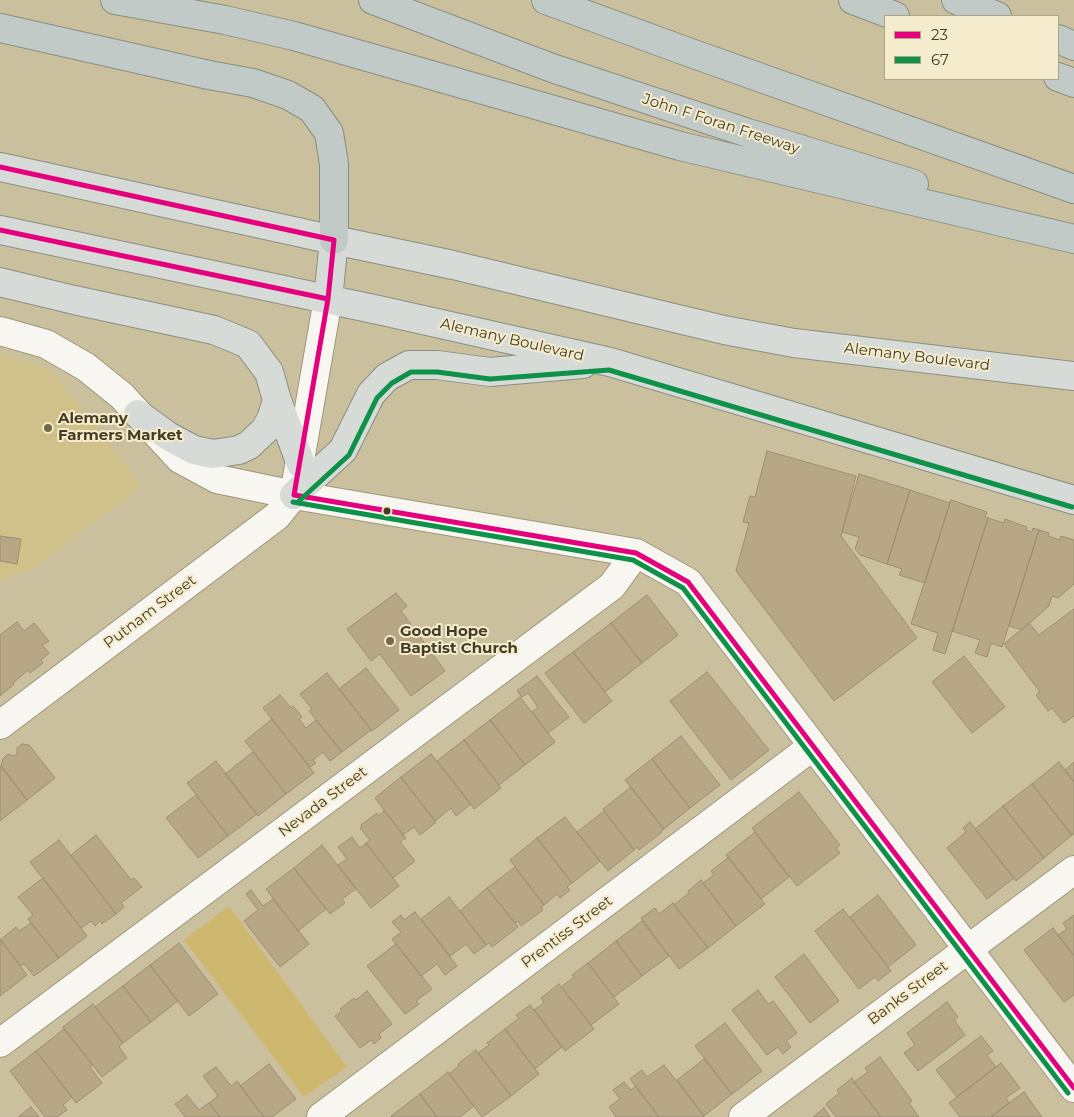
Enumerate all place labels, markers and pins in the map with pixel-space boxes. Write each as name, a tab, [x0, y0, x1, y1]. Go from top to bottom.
place label: Alemany Farmers Market	[58, 410, 182, 445]
marker: Alemany Farmers Market	[42, 422, 54, 434]
unlabelled marker	[382, 506, 392, 516]
place label: Good Hope Baptist Church	[400, 623, 518, 658]
marker: Good Hope Baptist Church	[384, 635, 396, 647]

